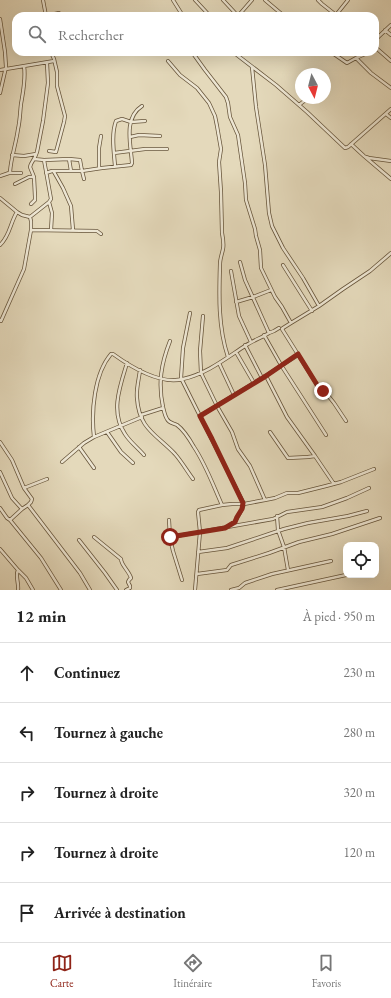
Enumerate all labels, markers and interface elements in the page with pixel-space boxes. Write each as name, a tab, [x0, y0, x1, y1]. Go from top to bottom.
search box	[12, 12, 379, 56]
icon: search	[26, 23, 48, 45]
text: Rechercher	[58, 25, 124, 44]
north arrow	[295, 68, 331, 104]
route end	[314, 382, 332, 400]
route start	[161, 528, 179, 546]
map controls	[343, 542, 379, 578]
button: locate	[343, 542, 379, 578]
text: 12 min	[16, 605, 66, 627]
text: À pied · 950 m	[303, 608, 375, 625]
icon: ahead	[16, 662, 38, 684]
text: Continuez	[54, 663, 120, 682]
text: 230 m	[344, 664, 375, 681]
icon: left	[16, 722, 38, 744]
text: Tournez à gauche	[54, 723, 163, 742]
text: 280 m	[344, 724, 375, 741]
icon: right	[16, 782, 38, 804]
text: Tournez à droite	[54, 783, 158, 802]
text: 320 m	[344, 784, 375, 801]
icon: right	[16, 842, 38, 864]
text: Tournez à droite	[54, 843, 158, 862]
text: 120 m	[344, 844, 375, 861]
icon: arrive	[16, 902, 38, 924]
text: Arrivée à destination	[54, 903, 186, 922]
tab: Carte	[50, 952, 74, 990]
tab: Itinéraire	[173, 952, 212, 990]
tab: Favoris	[312, 952, 341, 990]

